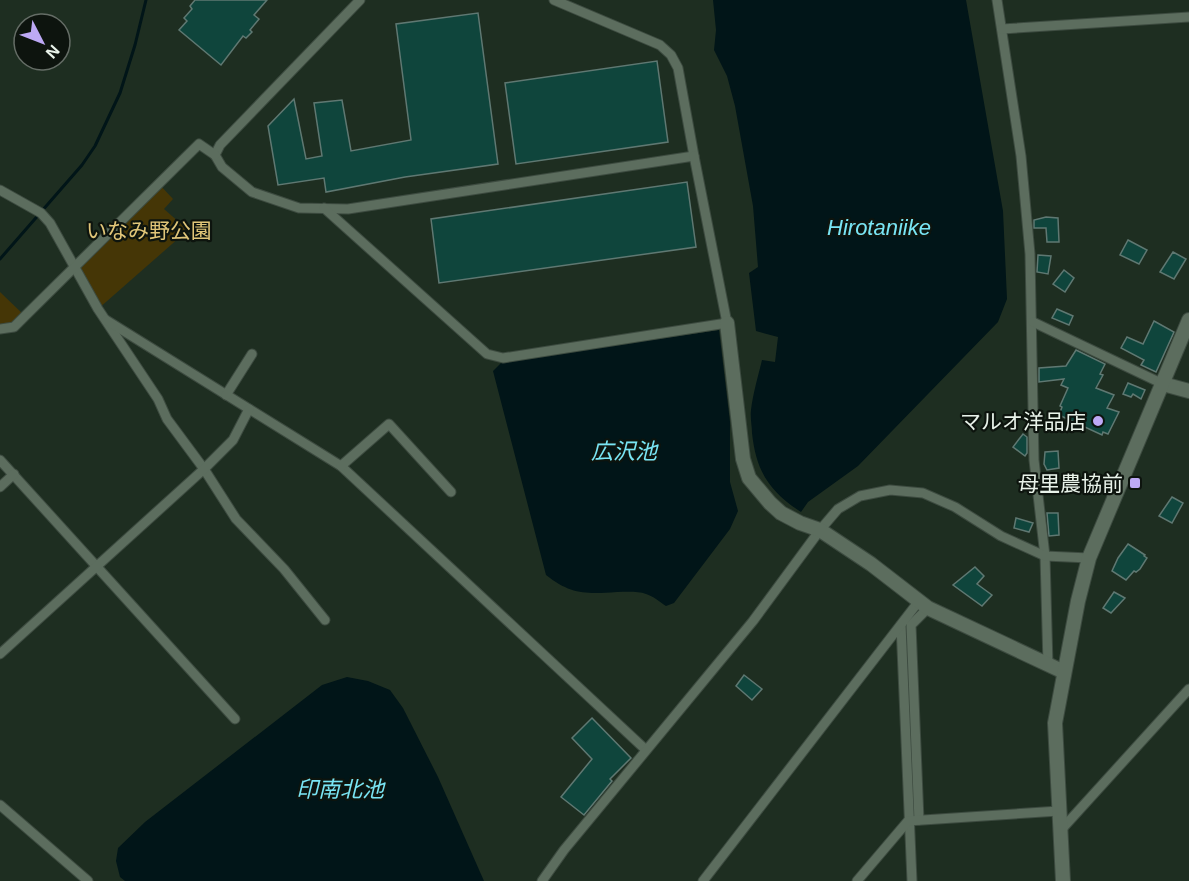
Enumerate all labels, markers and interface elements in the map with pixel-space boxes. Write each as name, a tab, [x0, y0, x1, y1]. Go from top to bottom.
north arrow	[12, 12, 72, 72]
text: N	[43, 42, 63, 62]
water label: Hirotaniike	[827, 215, 931, 240]
park label: いなみ野公園	[86, 219, 212, 242]
place label: マルオ洋品店	[960, 410, 1086, 433]
marker: マルオ洋品店	[1091, 414, 1105, 428]
water label: 広沢池	[591, 439, 659, 464]
place label: 母里農協前	[1018, 472, 1123, 495]
marker: 母里農協前	[1128, 476, 1142, 490]
water label: 印南北池	[296, 777, 386, 802]

